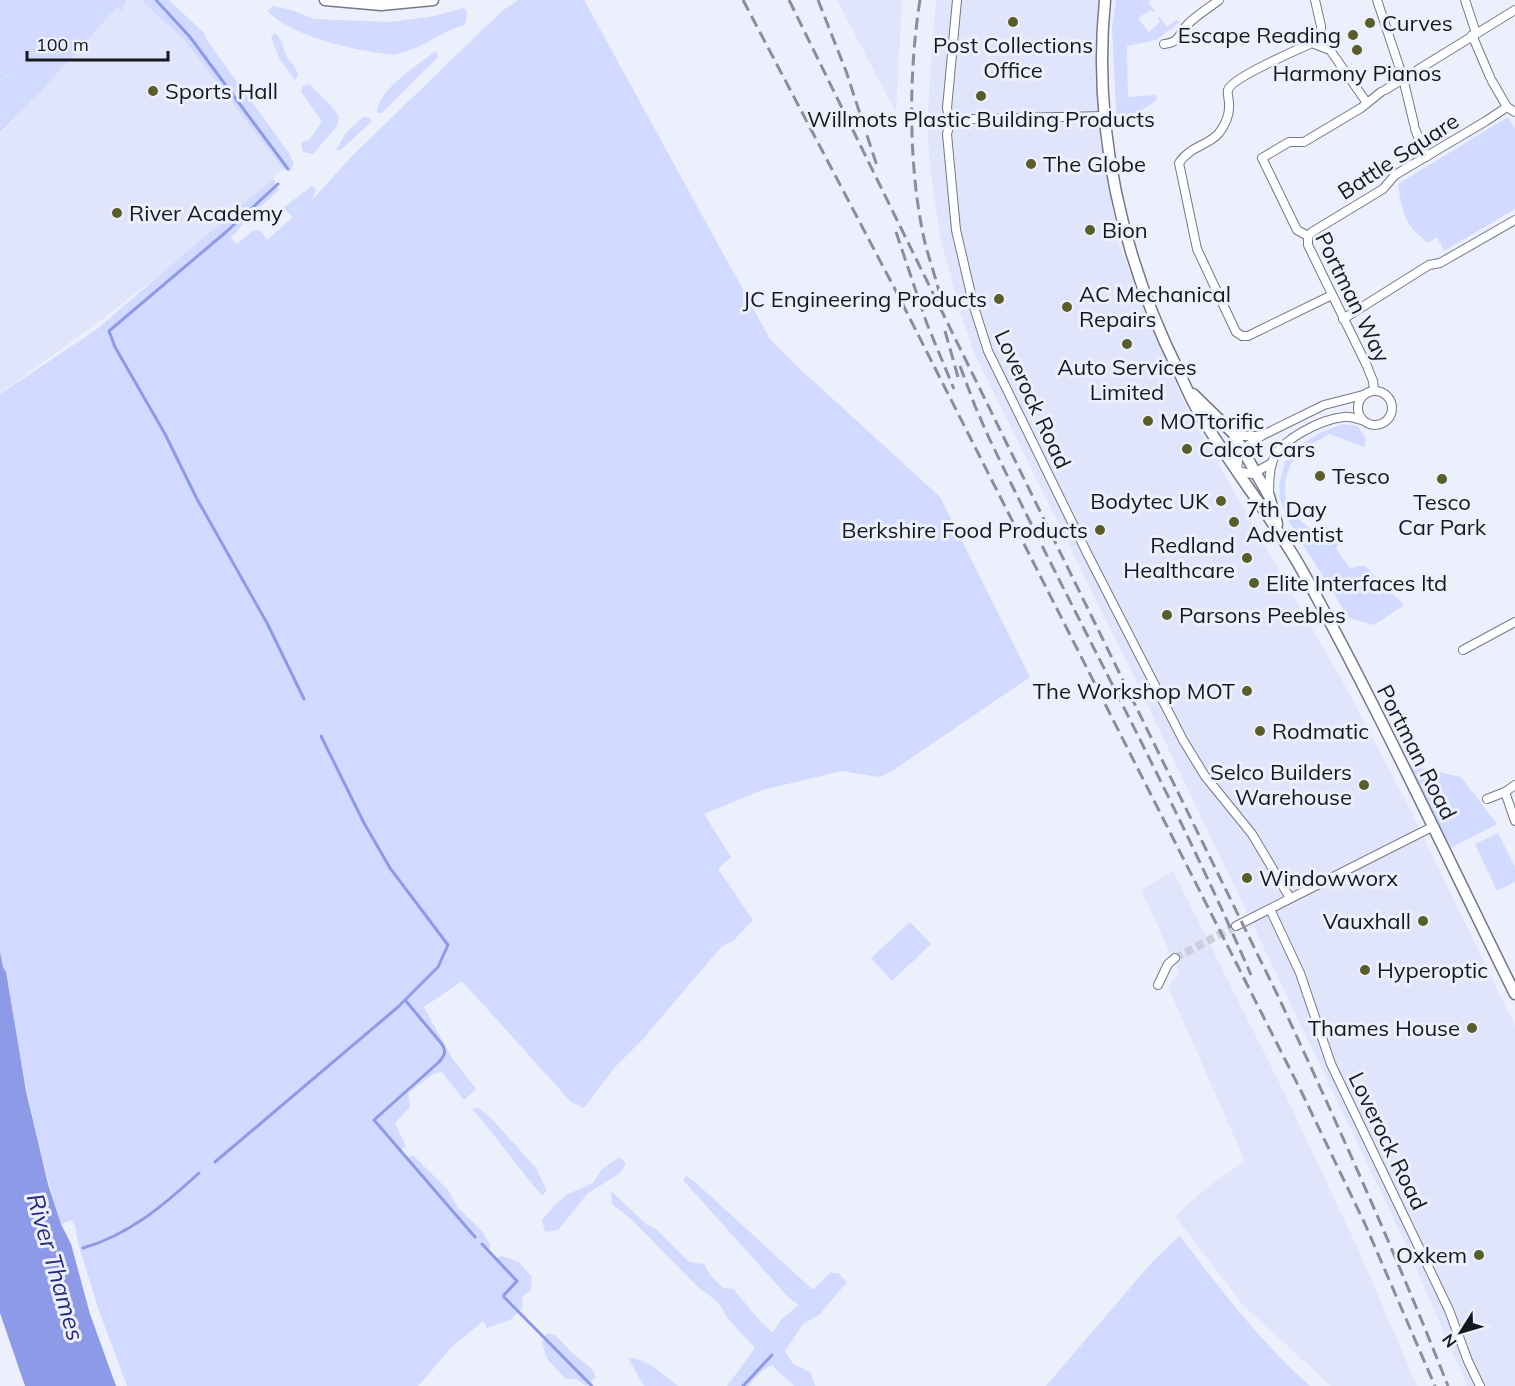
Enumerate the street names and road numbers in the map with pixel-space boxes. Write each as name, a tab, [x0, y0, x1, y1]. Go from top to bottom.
street label: Battle Square	[1332, 106, 1464, 206]
street label: Portman Way	[1309, 227, 1397, 367]
street label: Loverock Road	[989, 325, 1077, 473]
street label: Portman Road	[1371, 680, 1463, 824]
street label: Loverock Road	[1343, 1067, 1433, 1215]

